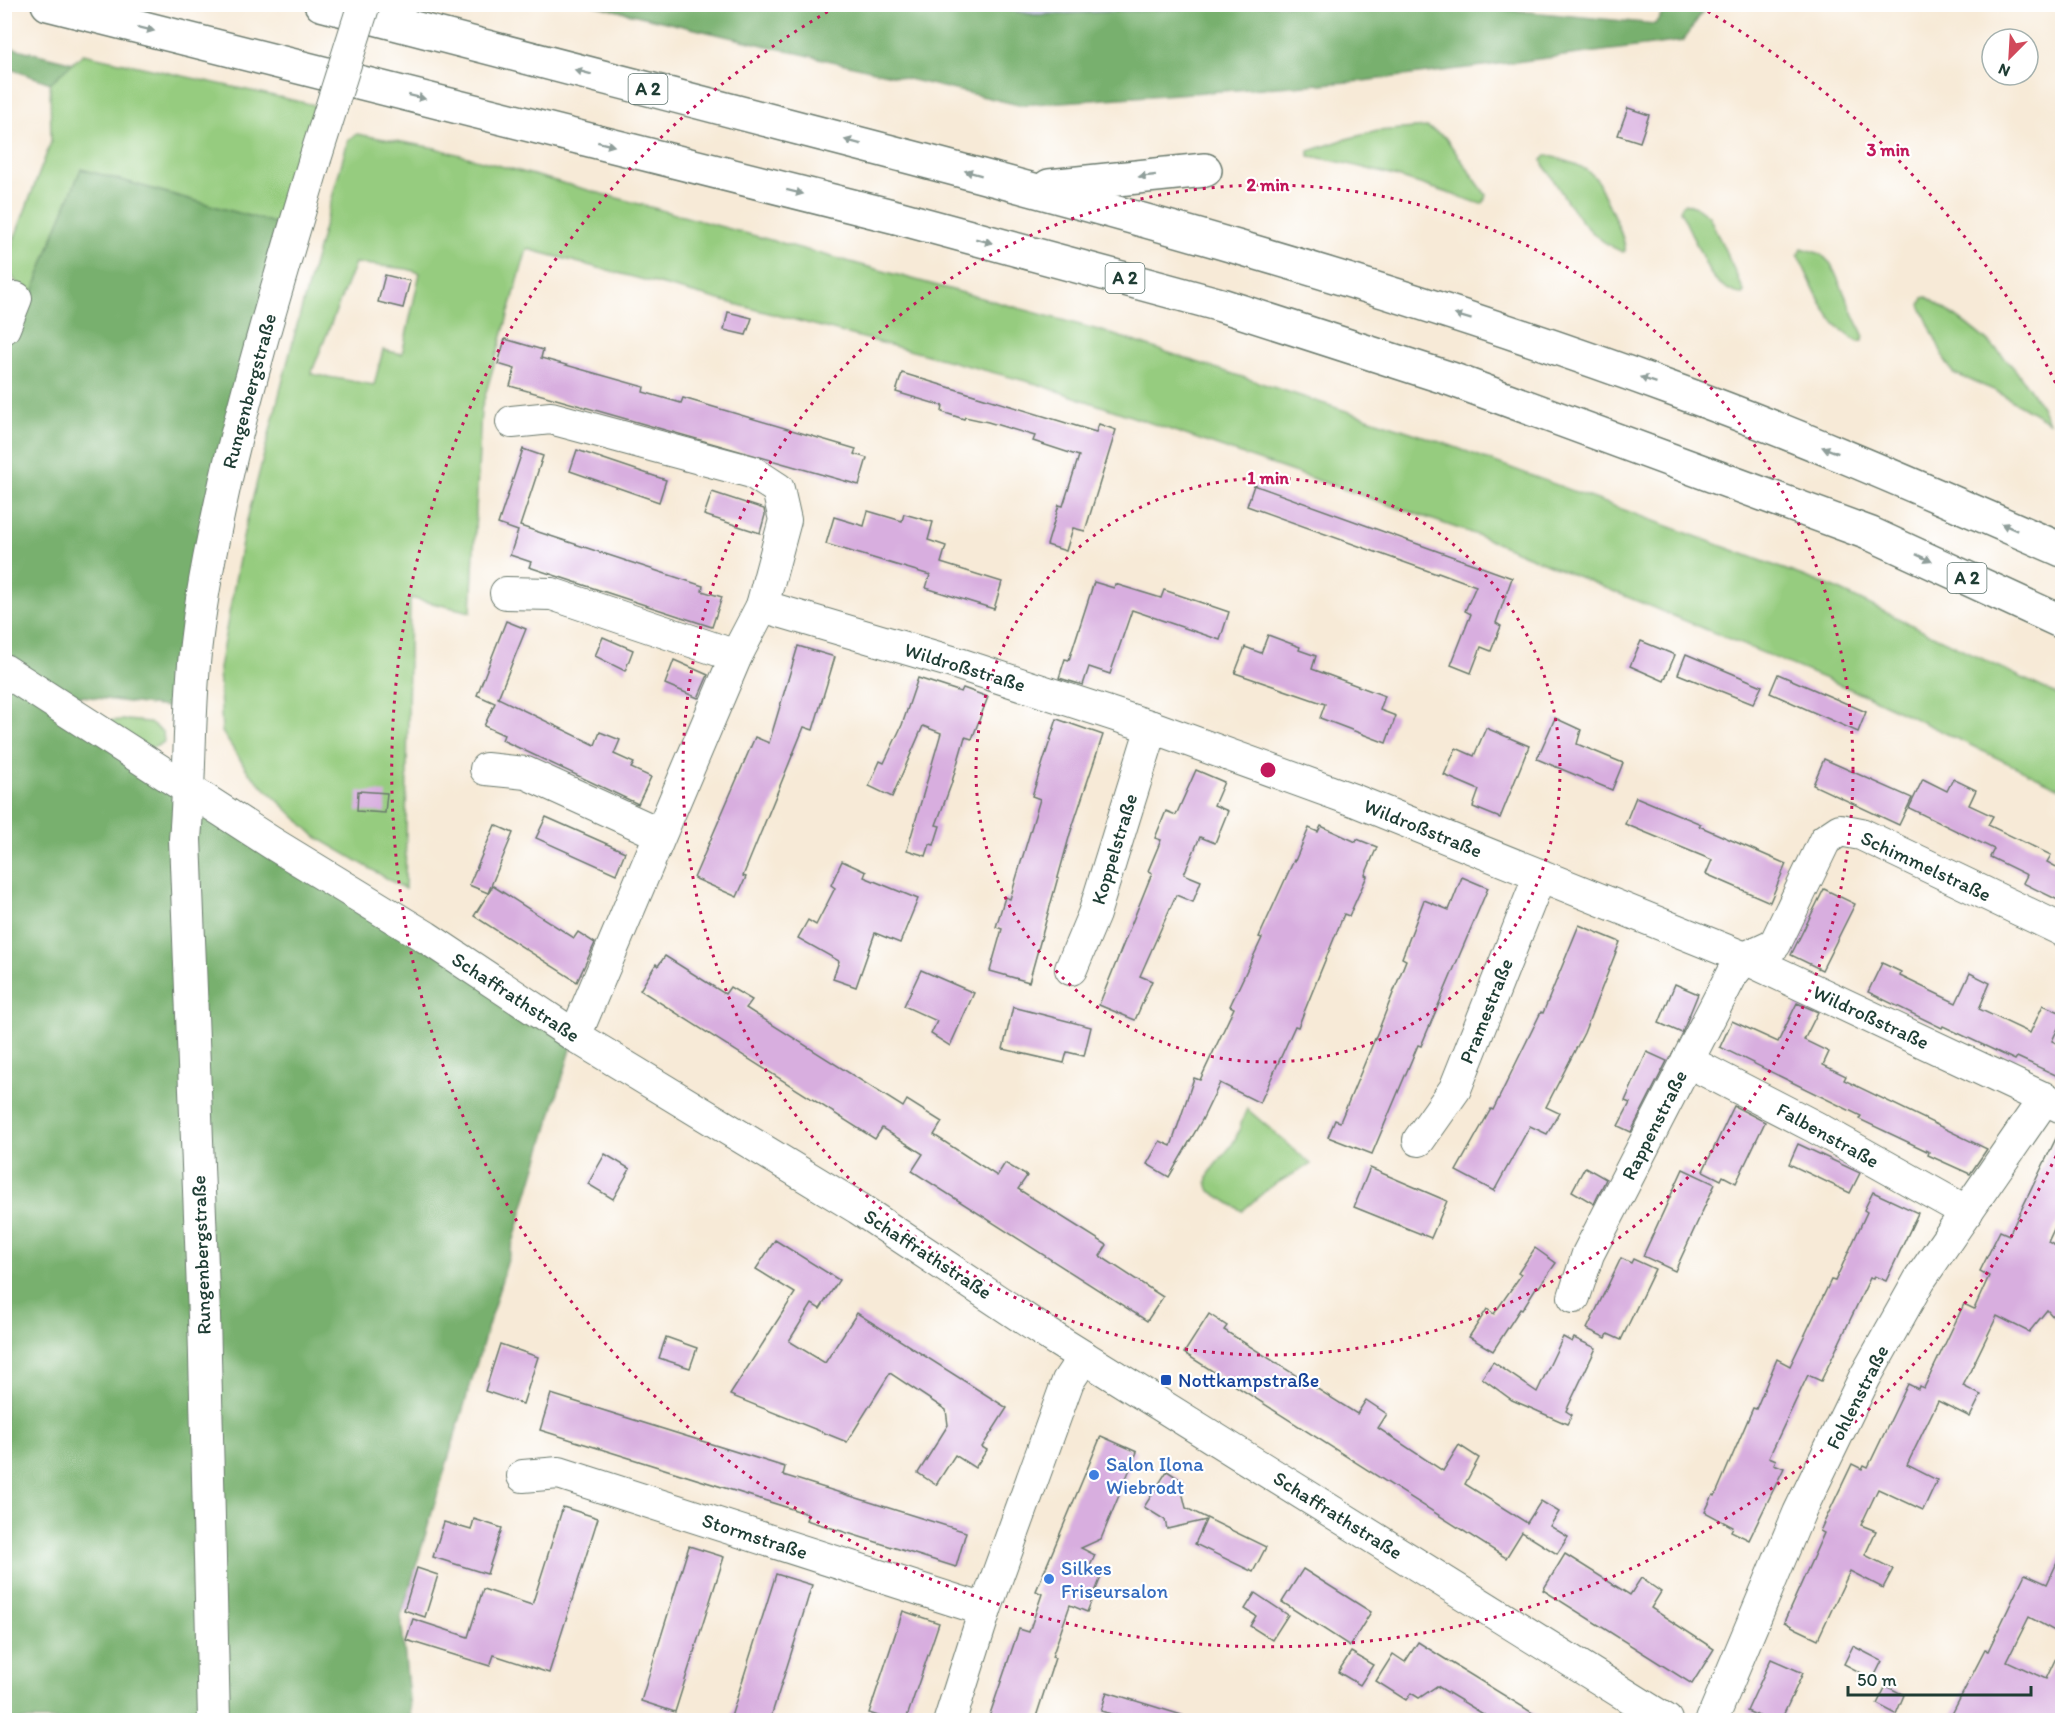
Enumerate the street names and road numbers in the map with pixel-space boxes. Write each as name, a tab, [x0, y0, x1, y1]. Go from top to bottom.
road number: A 2	[628, 74, 668, 104]
road number: A 2	[1106, 263, 1144, 293]
street label: Rungenbergstraße	[217, 311, 281, 471]
road number: A 2	[1948, 563, 1986, 593]
street label: Wildroßstraße	[902, 637, 1028, 697]
street label: Koppelstraße	[1086, 791, 1142, 907]
street label: Wildroßstraße	[1360, 793, 1486, 863]
street label: Schimmelstraße	[1857, 825, 1995, 907]
street label: Schaffrathstraße	[448, 947, 584, 1047]
street label: Pramestraße	[1454, 955, 1518, 1067]
street label: Wildroßstraße	[1809, 980, 1933, 1054]
street label: Rappenstraße	[1616, 1066, 1692, 1184]
street label: Falbenstraße	[1773, 1097, 1883, 1173]
street label: Rungenbergstraße	[186, 1175, 216, 1335]
street label: Schaffrathstraße	[860, 1204, 996, 1304]
street label: Fohlenstraße	[1821, 1341, 1893, 1453]
street label: Schaffrathstraße	[1269, 1466, 1407, 1564]
street label: Stormstraße	[699, 1508, 811, 1564]

